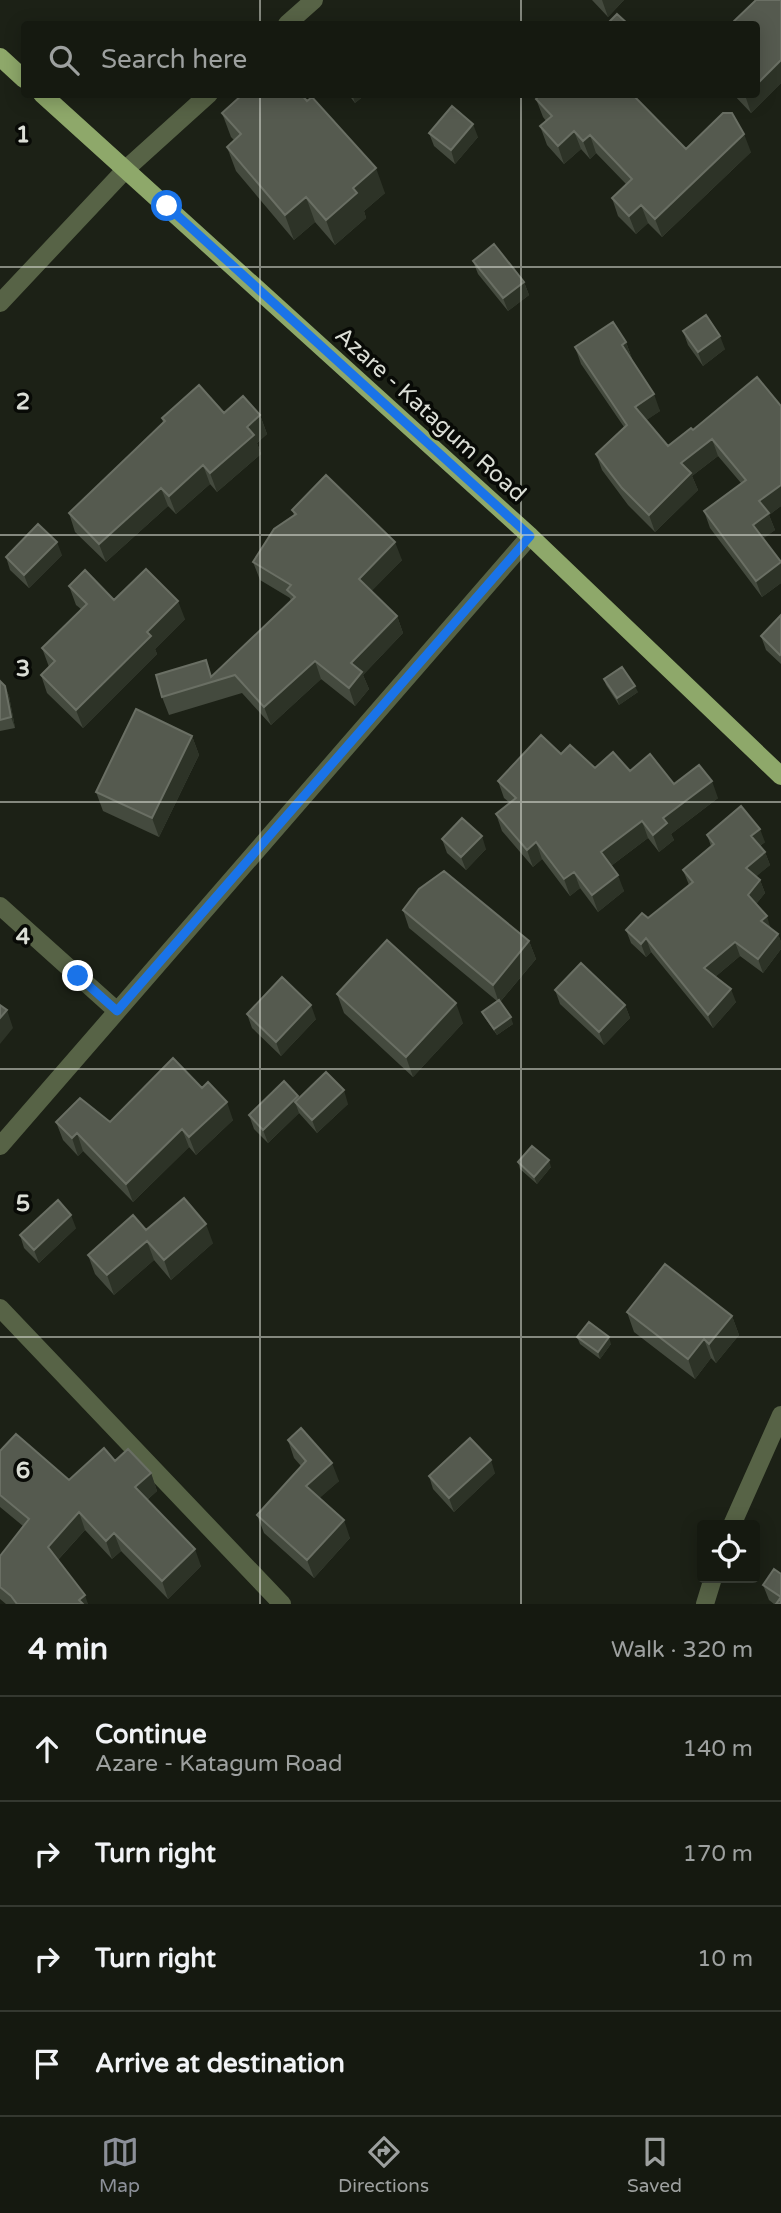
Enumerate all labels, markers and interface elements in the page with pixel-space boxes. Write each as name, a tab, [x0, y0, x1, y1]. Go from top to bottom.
search box	[21, 21, 760, 98]
icon: search	[45, 41, 83, 79]
text: Search here	[101, 44, 247, 75]
text: 1	[16, 121, 30, 149]
route start	[151, 190, 182, 221]
street label: Azare - Katagum Road	[329, 322, 532, 508]
text: 2	[16, 388, 30, 416]
text: 3	[16, 655, 30, 683]
text: 4	[16, 923, 31, 951]
route end	[62, 960, 93, 991]
text: 5	[16, 1190, 30, 1218]
text: 6	[16, 1457, 30, 1485]
map controls	[697, 1520, 760, 1583]
button: locate	[697, 1520, 760, 1583]
text: 4 min	[28, 1631, 108, 1668]
text: Walk · 320 m	[611, 1636, 753, 1664]
text: Continue	[95, 1719, 207, 1750]
icon: ahead	[28, 1730, 66, 1768]
text: 140 m	[683, 1735, 753, 1763]
text: Azare - Katagum Road	[95, 1750, 343, 1778]
icon: right	[28, 1835, 66, 1873]
text: Turn right	[95, 1838, 216, 1869]
text: 170 m	[683, 1840, 753, 1868]
icon: right	[28, 1940, 66, 1978]
text: Turn right	[95, 1943, 216, 1974]
text: 10 m	[697, 1945, 753, 1973]
icon: arrive	[28, 2045, 66, 2083]
text: Arrive at destination	[95, 2048, 345, 2079]
tab: Map	[99, 2133, 140, 2197]
tab: Directions	[338, 2133, 429, 2197]
tab: Saved	[627, 2133, 682, 2197]

